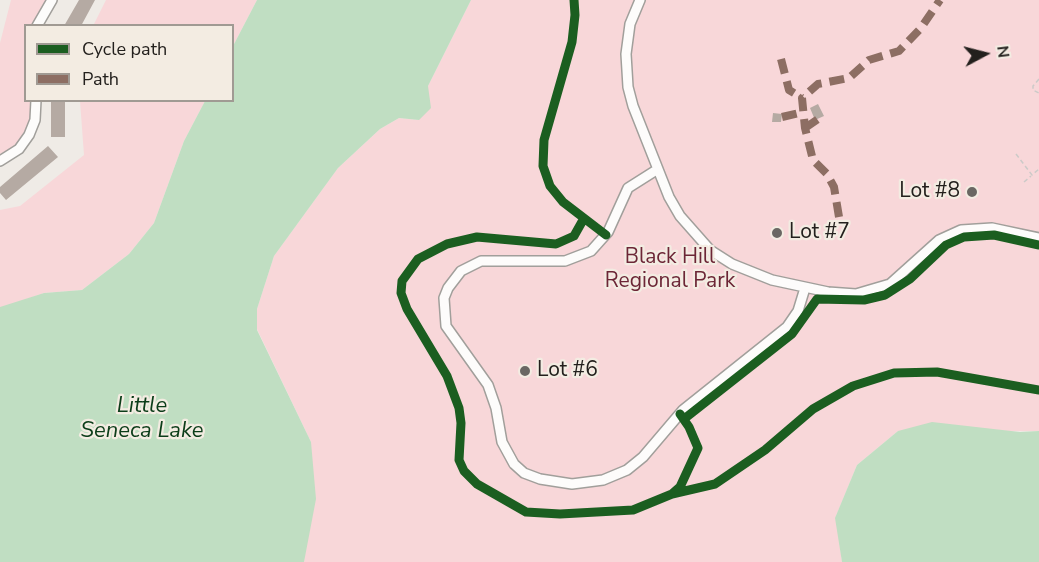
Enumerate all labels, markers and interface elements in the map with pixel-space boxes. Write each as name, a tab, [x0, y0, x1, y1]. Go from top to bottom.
legend	[24, 24, 234, 102]
north arrow	[955, 24, 1015, 84]
text: Cycle path	[82, 37, 167, 61]
text: N	[991, 45, 1015, 59]
text: Path	[82, 67, 119, 91]
place label: Lot #8	[899, 179, 960, 205]
marker: Lot #8	[965, 185, 979, 199]
place label: Lot #7	[789, 220, 850, 246]
marker: Lot #7	[770, 226, 784, 240]
park label: Black Hill Regional Park	[605, 245, 735, 295]
place label: Lot #6	[537, 358, 598, 384]
marker: Lot #6	[518, 364, 532, 378]
water label: Little Seneca Lake	[81, 394, 203, 446]

